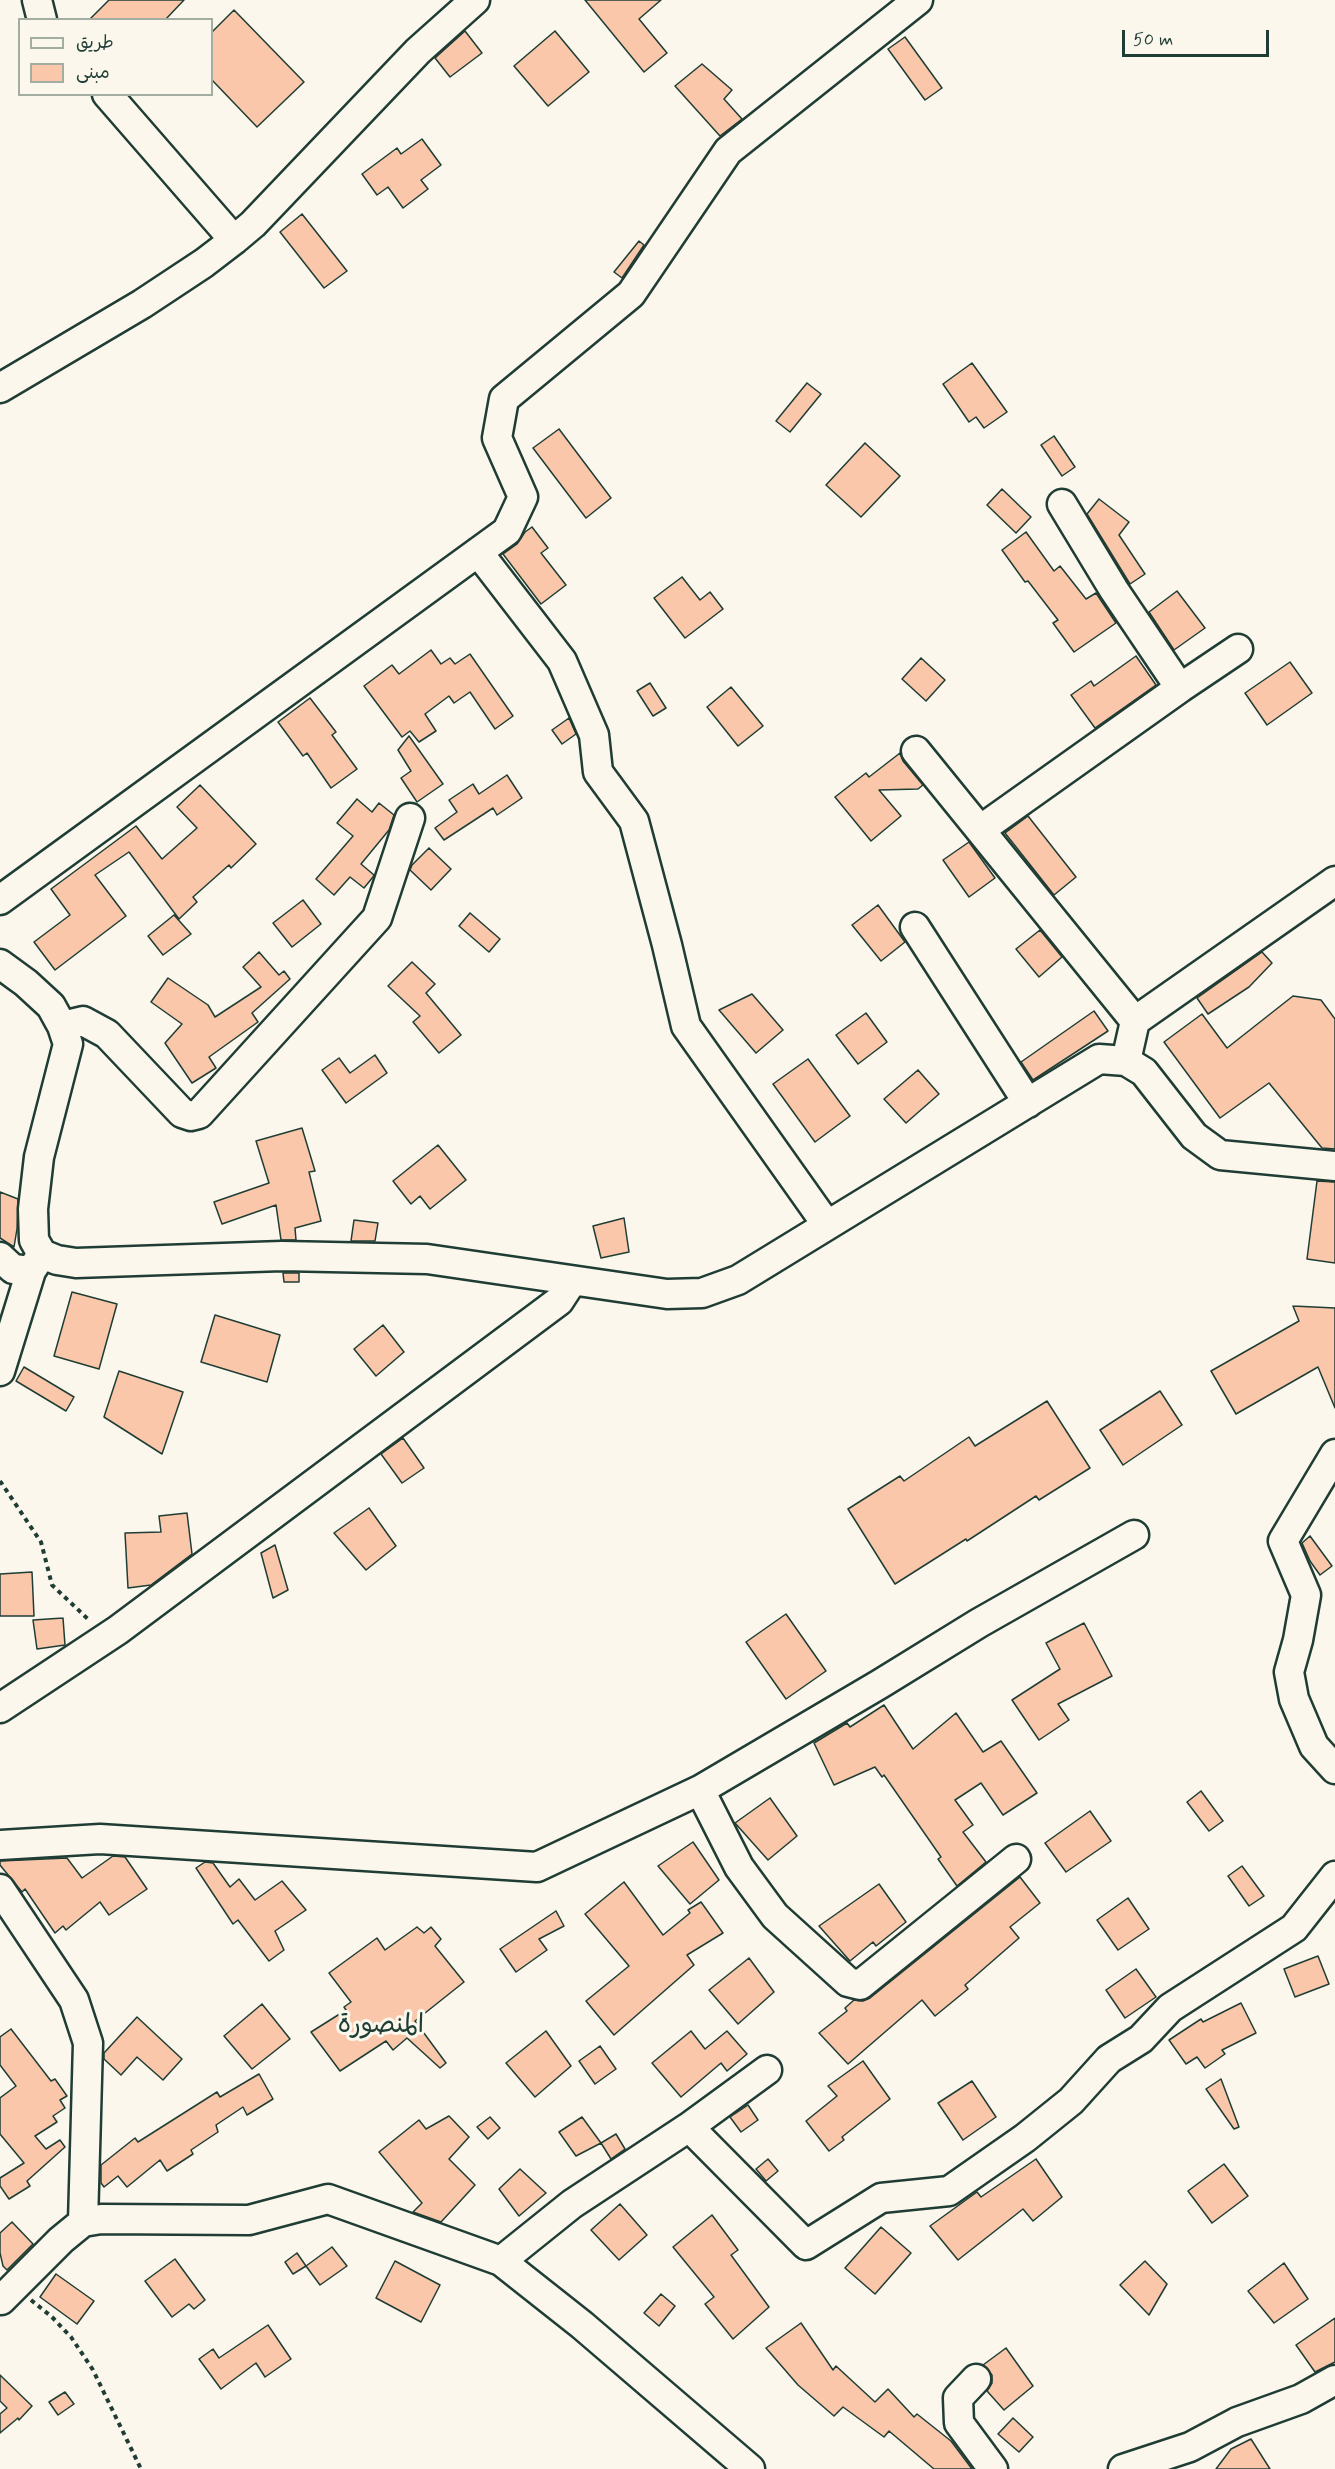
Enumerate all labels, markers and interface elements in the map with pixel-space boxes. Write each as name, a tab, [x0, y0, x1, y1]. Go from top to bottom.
legend	[18, 18, 213, 96]
scale bar	[1125, 18, 1272, 56]
text: 50 m	[1133, 28, 1173, 52]
text: طريق	[76, 31, 114, 55]
text: مبنى	[76, 61, 110, 85]
district label: المنصورة	[338, 2011, 424, 2043]

